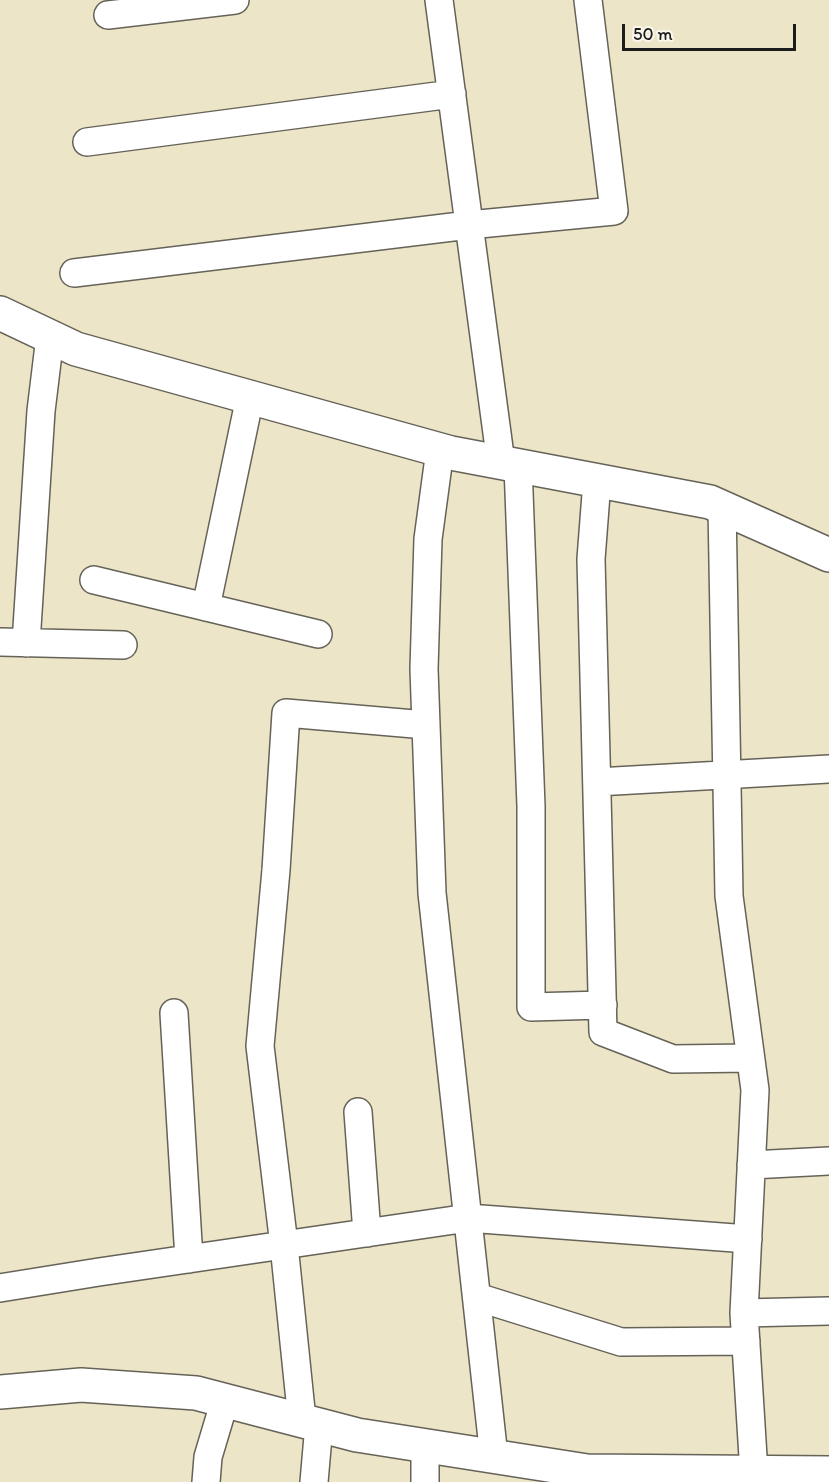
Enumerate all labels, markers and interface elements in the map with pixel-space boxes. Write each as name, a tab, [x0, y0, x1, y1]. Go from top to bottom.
scale bar	[625, 12, 799, 50]
text: 50 m	[633, 23, 673, 45]

